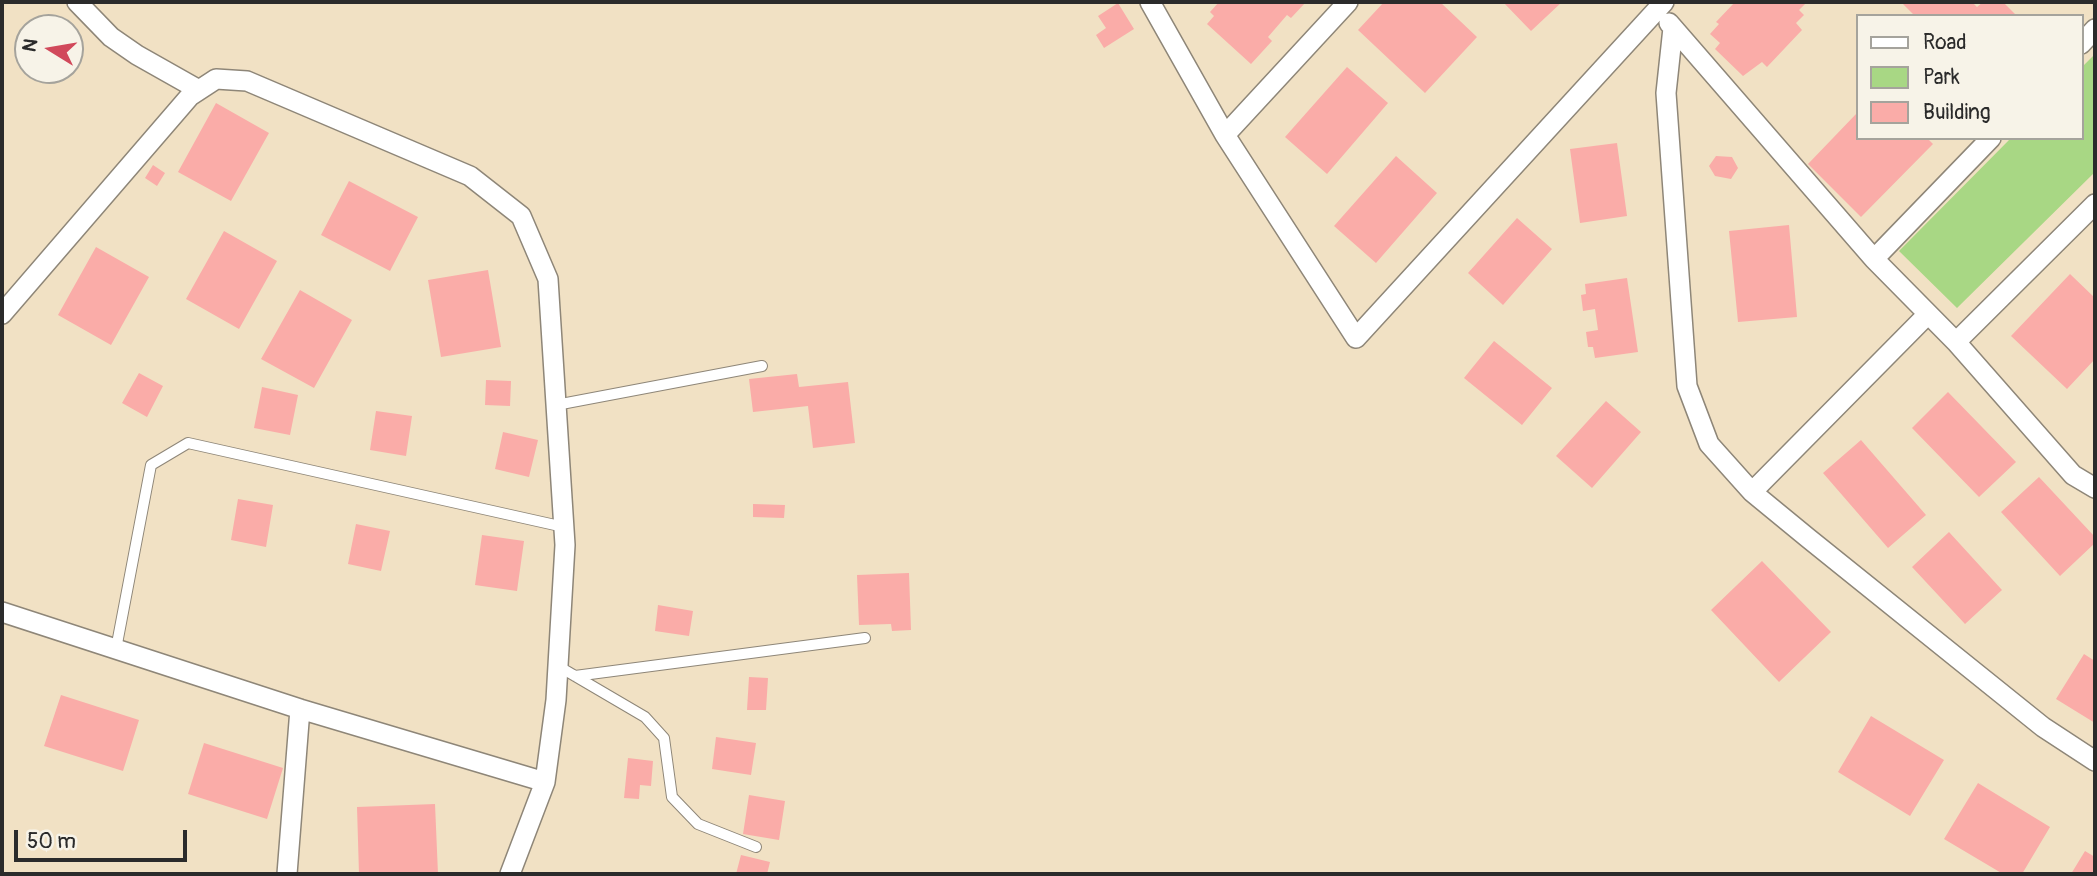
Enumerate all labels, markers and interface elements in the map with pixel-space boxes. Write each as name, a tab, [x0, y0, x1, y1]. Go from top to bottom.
north arrow	[14, 14, 84, 84]
legend	[1856, 14, 2083, 140]
text: Road	[1923, 29, 1967, 56]
text: N	[17, 37, 43, 54]
text: Park	[1923, 64, 1960, 91]
text: Building	[1923, 99, 1990, 126]
scale bar	[18, 816, 191, 860]
text: 50 m	[27, 828, 76, 855]

